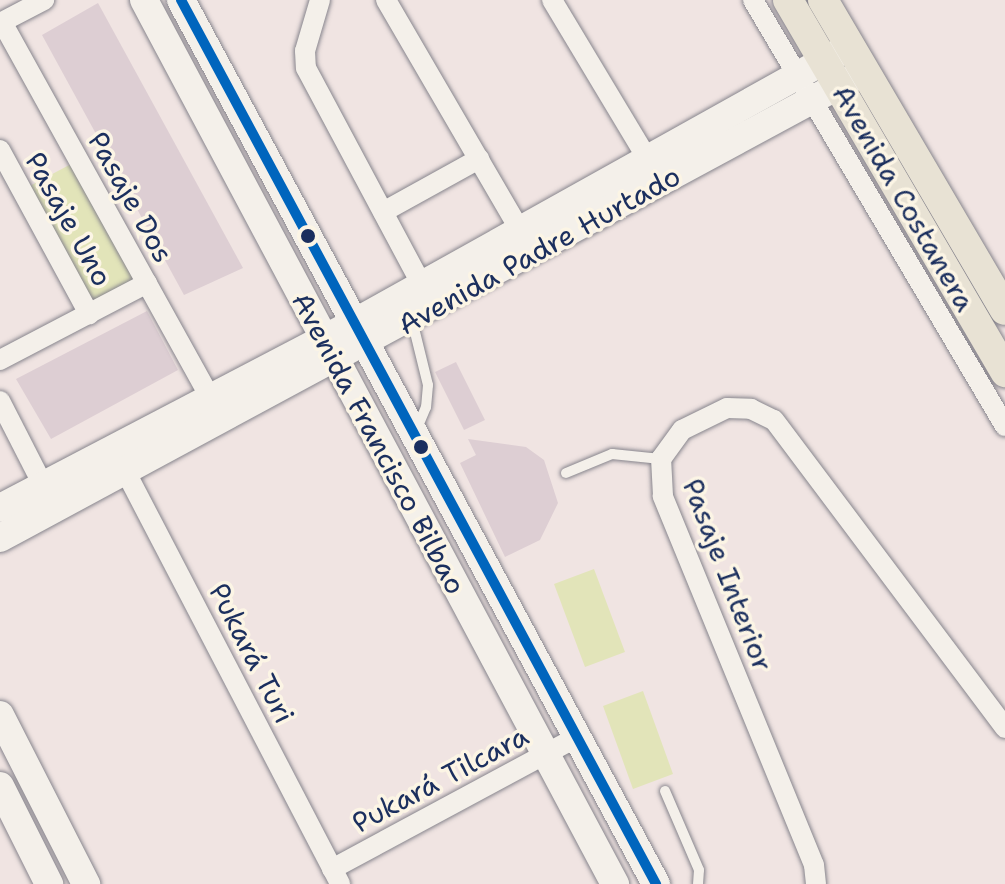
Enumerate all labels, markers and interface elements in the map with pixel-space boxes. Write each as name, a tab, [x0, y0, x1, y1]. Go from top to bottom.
street label: Avenida Costanera	[826, 79, 982, 317]
street label: Pasaje Dos	[81, 126, 181, 268]
street label: Pasaje Uno	[18, 146, 120, 292]
street label: Avenida Padre Hurtado	[392, 158, 686, 342]
unlabelled marker	[300, 228, 316, 244]
street label: Avenida Francisco Bilbao	[285, 286, 473, 600]
unlabelled marker	[413, 439, 429, 455]
street label: Pasaje Interior	[676, 474, 780, 676]
street label: Pukará Turi	[202, 577, 302, 729]
street label: Pukará Tilcara	[346, 718, 534, 840]

